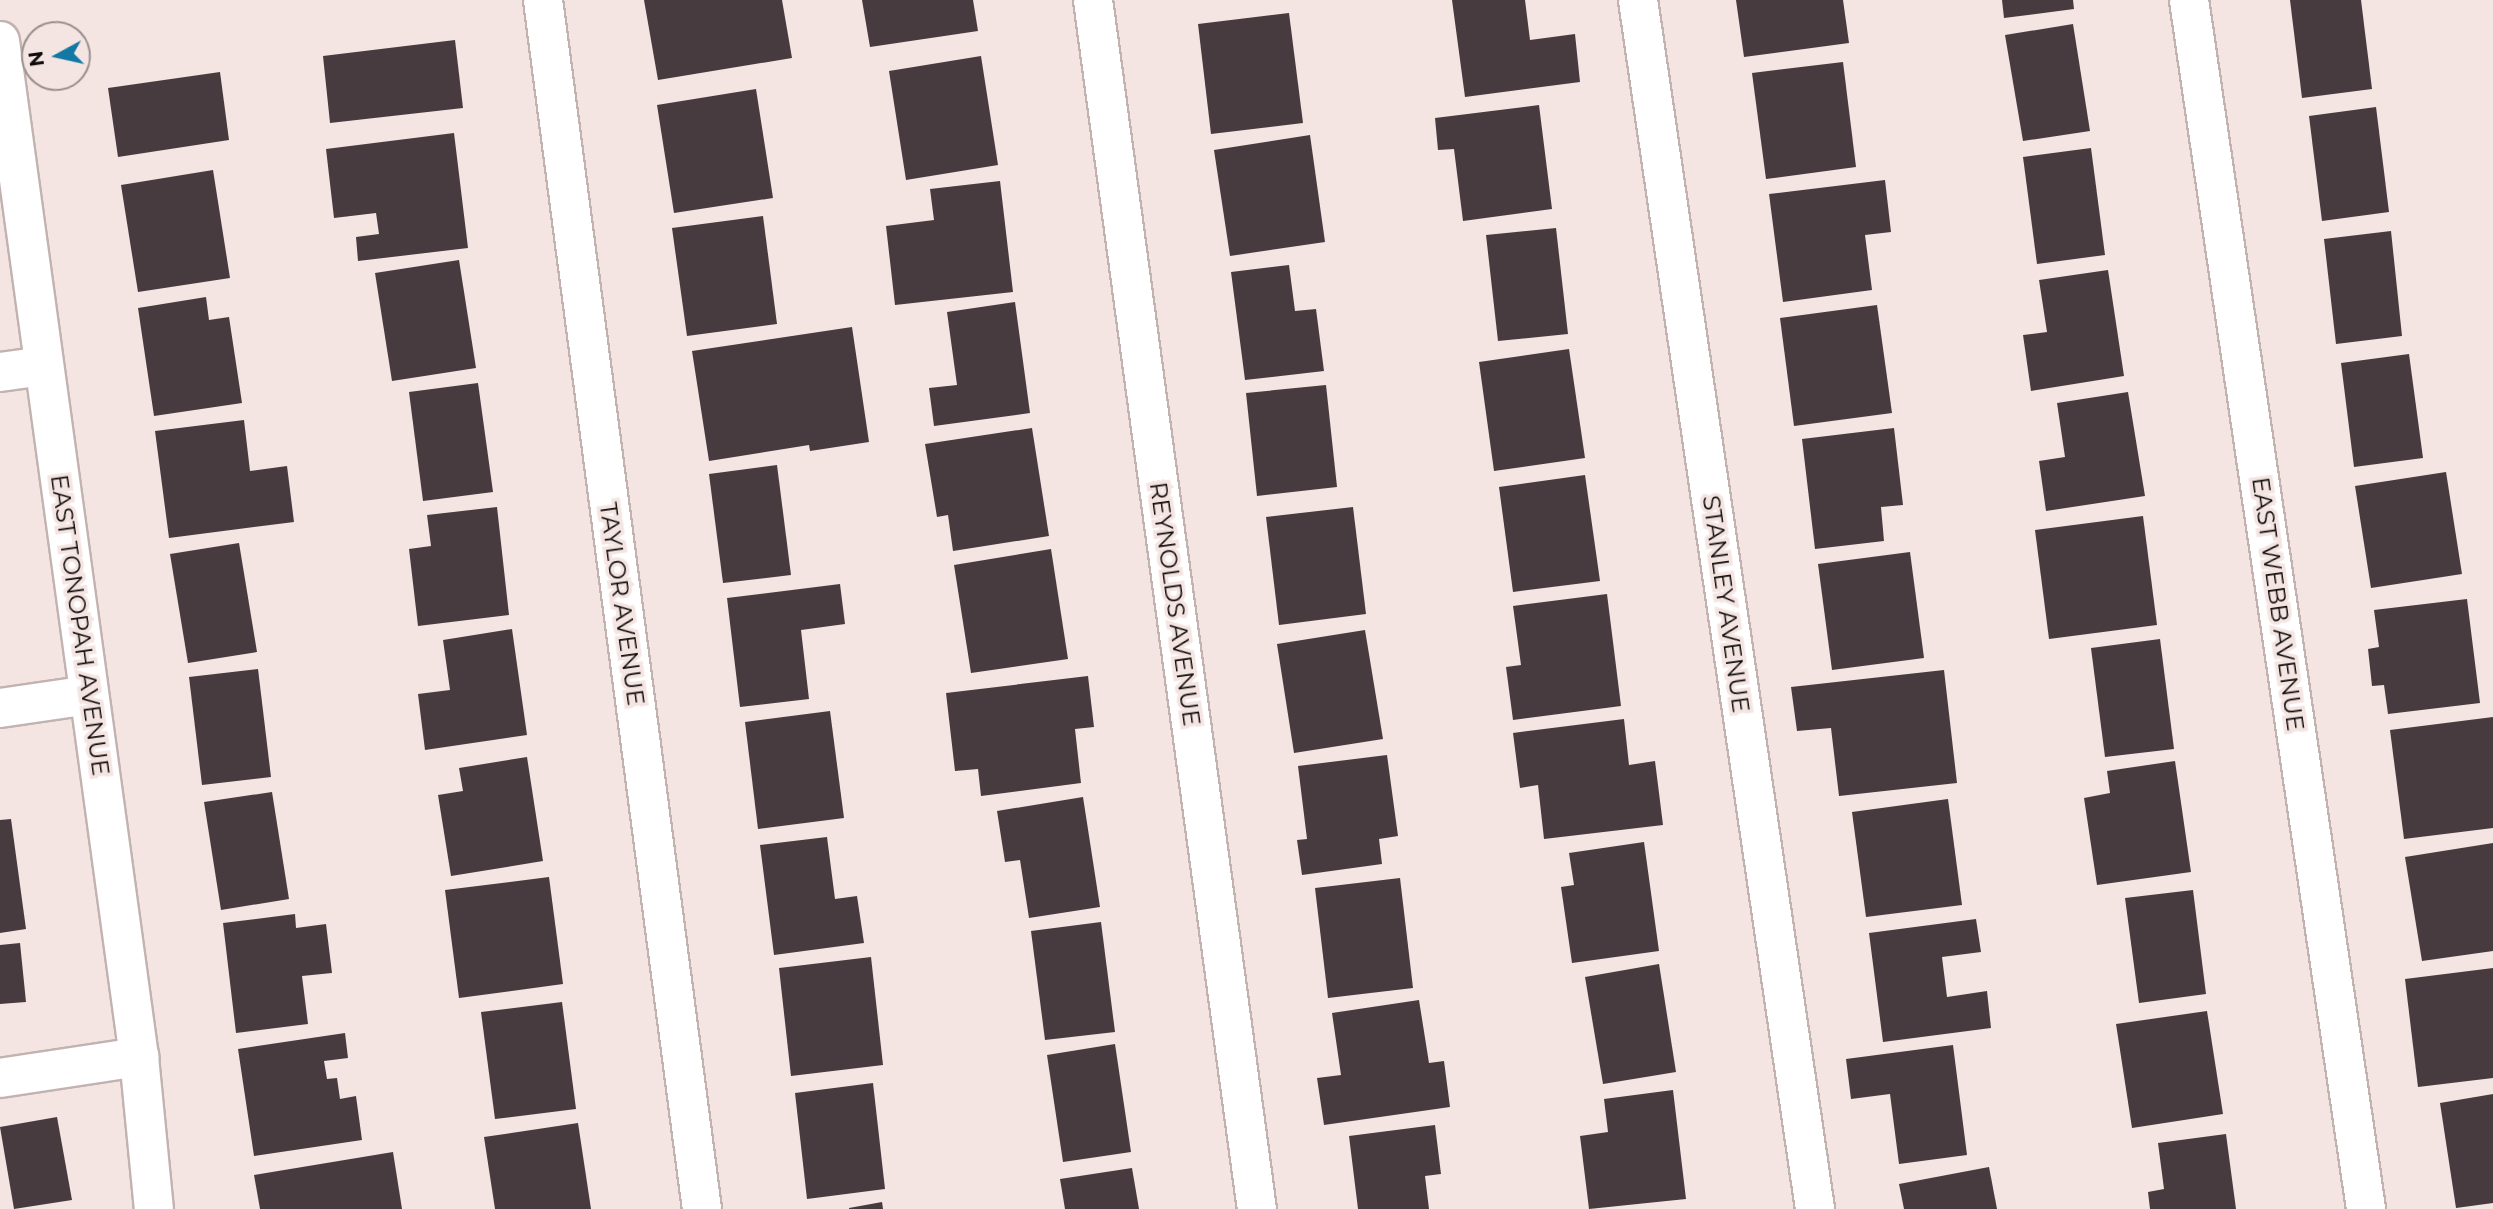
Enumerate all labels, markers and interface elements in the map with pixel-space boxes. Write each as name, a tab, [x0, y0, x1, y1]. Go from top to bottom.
north arrow	[21, 21, 91, 91]
text: N	[24, 50, 49, 68]
street label: EAST TONOPAH AVENUE	[45, 473, 115, 777]
street label: EAST WEBB AVENUE	[2246, 475, 2310, 733]
street label: REYNOLDS AVENUE	[1144, 480, 1206, 728]
street label: STANLEY AVENUE	[1696, 494, 1756, 714]
street label: TAYLOR AVENUE	[593, 501, 651, 707]

